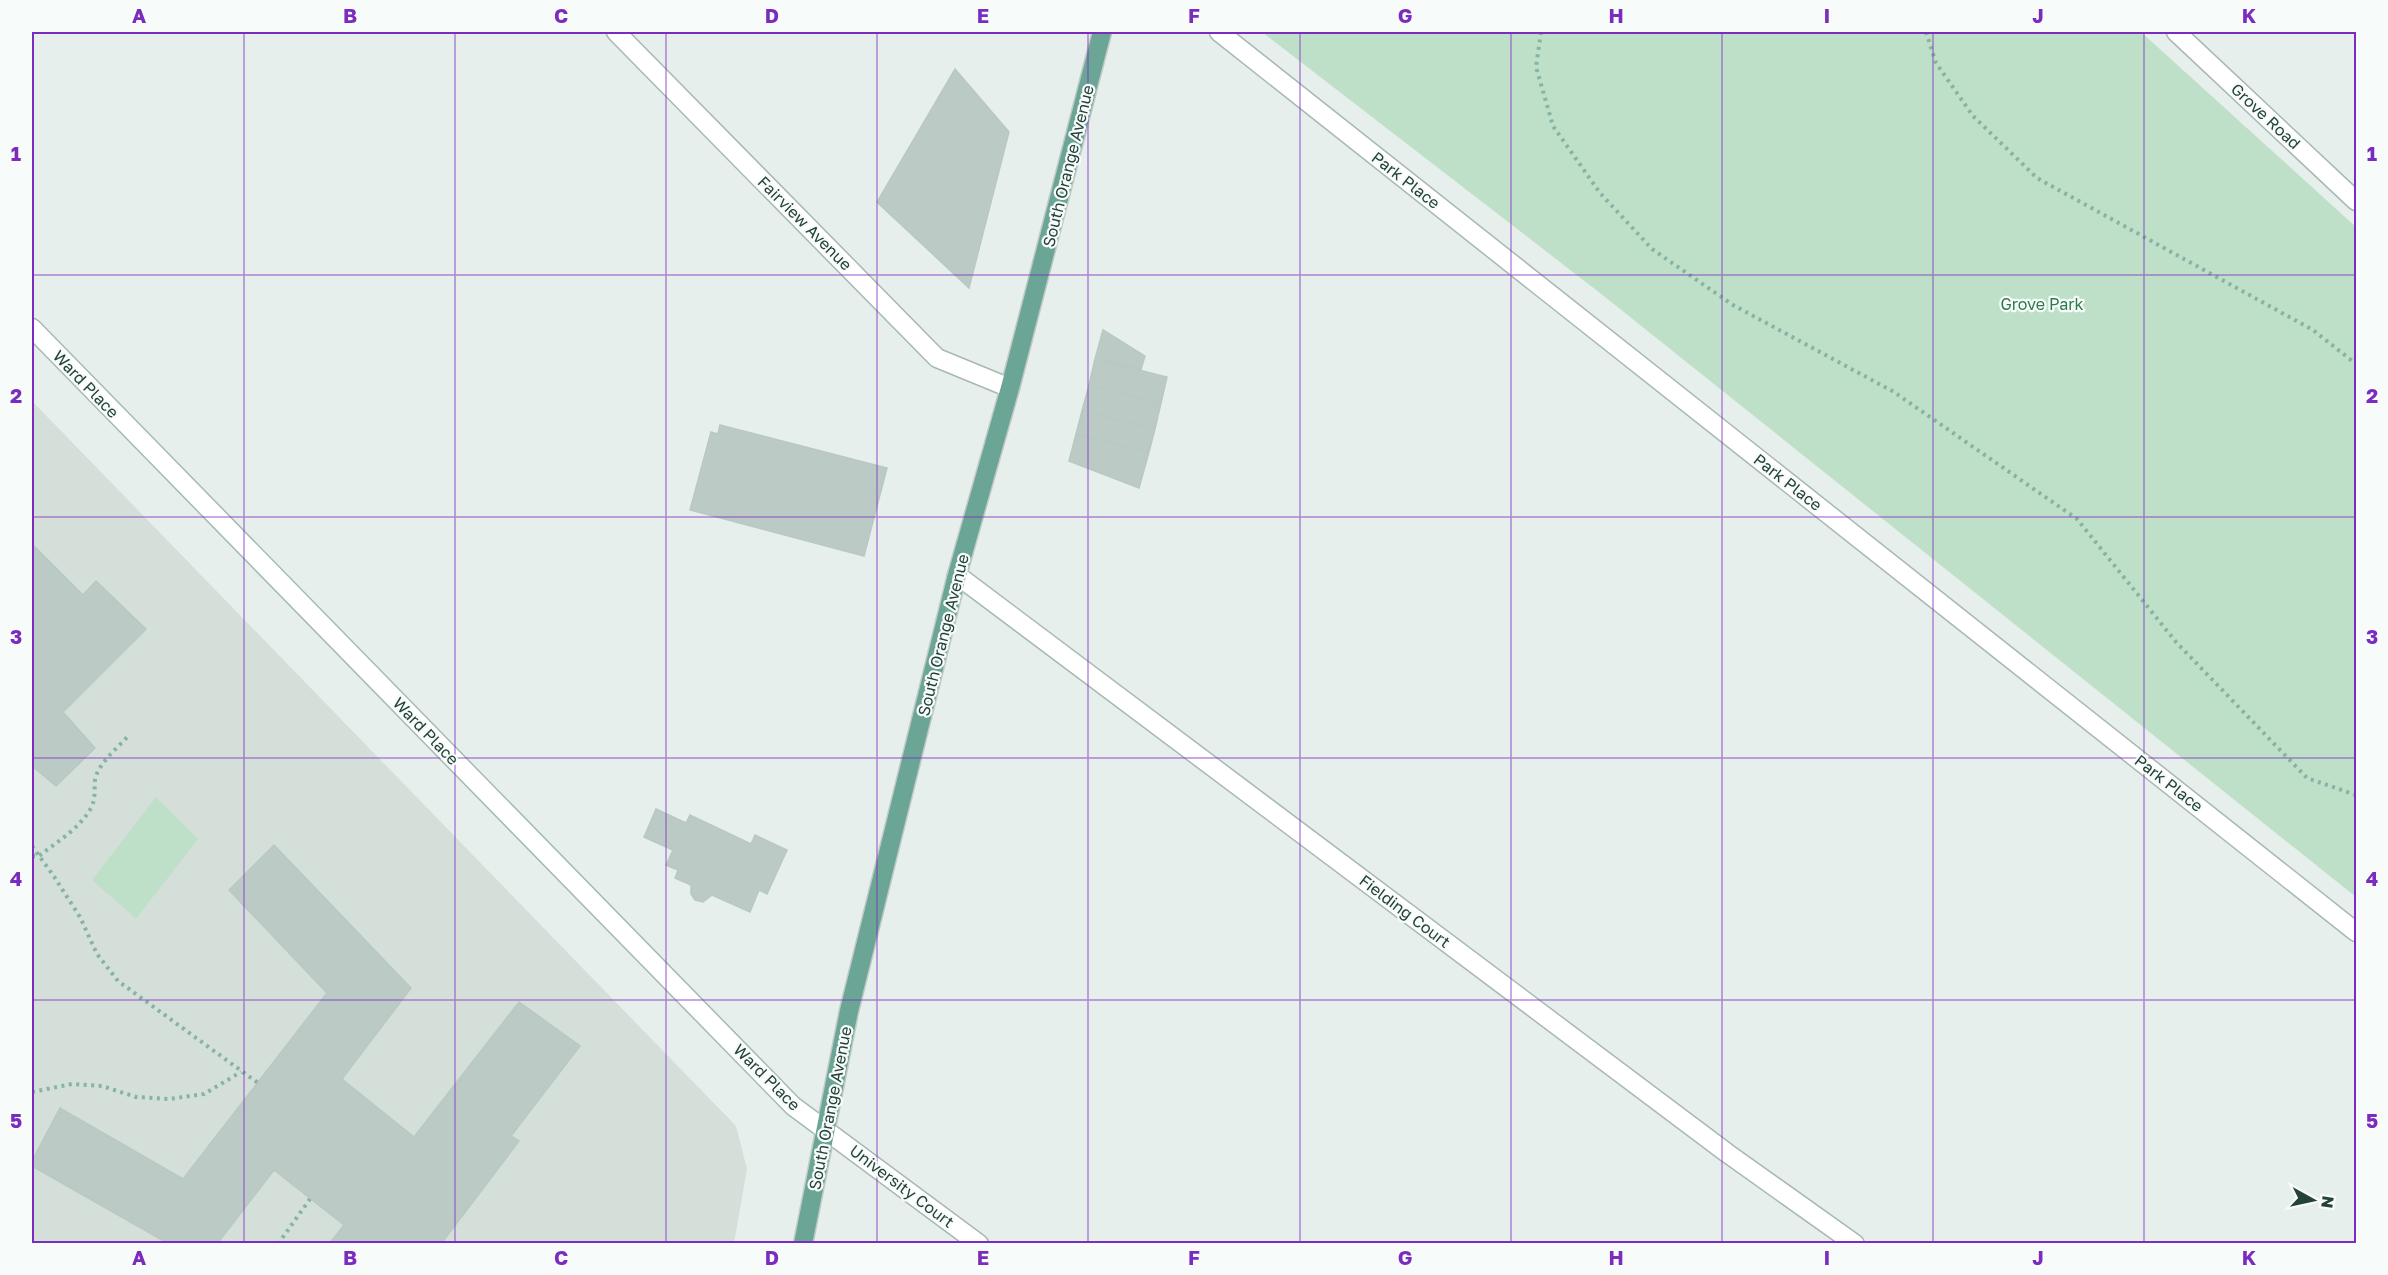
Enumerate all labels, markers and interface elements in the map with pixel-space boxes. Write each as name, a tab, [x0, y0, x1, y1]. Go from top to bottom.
text: A	[132, 3, 146, 27]
text: B	[343, 3, 357, 27]
text: C	[554, 3, 568, 27]
text: D	[765, 3, 779, 27]
text: E	[977, 3, 989, 27]
text: F	[1188, 3, 1200, 27]
text: G	[1398, 3, 1412, 27]
text: H	[1608, 3, 1624, 27]
text: I	[1824, 3, 1830, 27]
text: J	[2032, 3, 2044, 27]
text: K	[2242, 3, 2257, 27]
street label: Grove Road	[2227, 79, 2305, 153]
street label: South Orange Avenue	[1038, 83, 1098, 249]
text: 1	[11, 141, 21, 165]
text: 1	[2367, 141, 2377, 165]
street label: Park Place	[1368, 147, 1444, 213]
street label: Fairview Avenue	[754, 172, 856, 274]
park label: Grove Park	[2000, 294, 2084, 314]
street label: Ward Place	[49, 346, 123, 422]
text: 2	[10, 383, 22, 407]
text: 2	[2366, 383, 2378, 407]
street label: Park Place	[1750, 449, 1826, 515]
street label: South Orange Avenue	[913, 552, 973, 718]
text: 3	[10, 624, 22, 648]
text: 3	[2366, 624, 2378, 648]
street label: Ward Place	[389, 693, 463, 769]
street label: Park Place	[2131, 750, 2207, 816]
text: 4	[10, 866, 22, 890]
text: 4	[2366, 866, 2378, 890]
street label: Fielding Court	[1355, 870, 1455, 952]
street label: South Orange Avenue	[804, 1025, 856, 1191]
street label: Ward Place	[729, 1039, 805, 1115]
text: 5	[10, 1108, 22, 1132]
text: 5	[2366, 1108, 2378, 1132]
street label: University Court	[846, 1140, 958, 1232]
north arrow	[2283, 1170, 2343, 1230]
text: N	[2317, 1195, 2339, 1210]
text: A	[132, 1245, 146, 1269]
text: B	[343, 1245, 357, 1269]
text: C	[554, 1245, 568, 1269]
text: D	[765, 1245, 779, 1269]
text: E	[977, 1245, 989, 1269]
text: F	[1188, 1245, 1200, 1269]
text: G	[1398, 1245, 1412, 1269]
text: H	[1608, 1245, 1624, 1269]
text: I	[1824, 1245, 1830, 1269]
text: J	[2032, 1245, 2044, 1269]
text: K	[2242, 1245, 2257, 1269]

